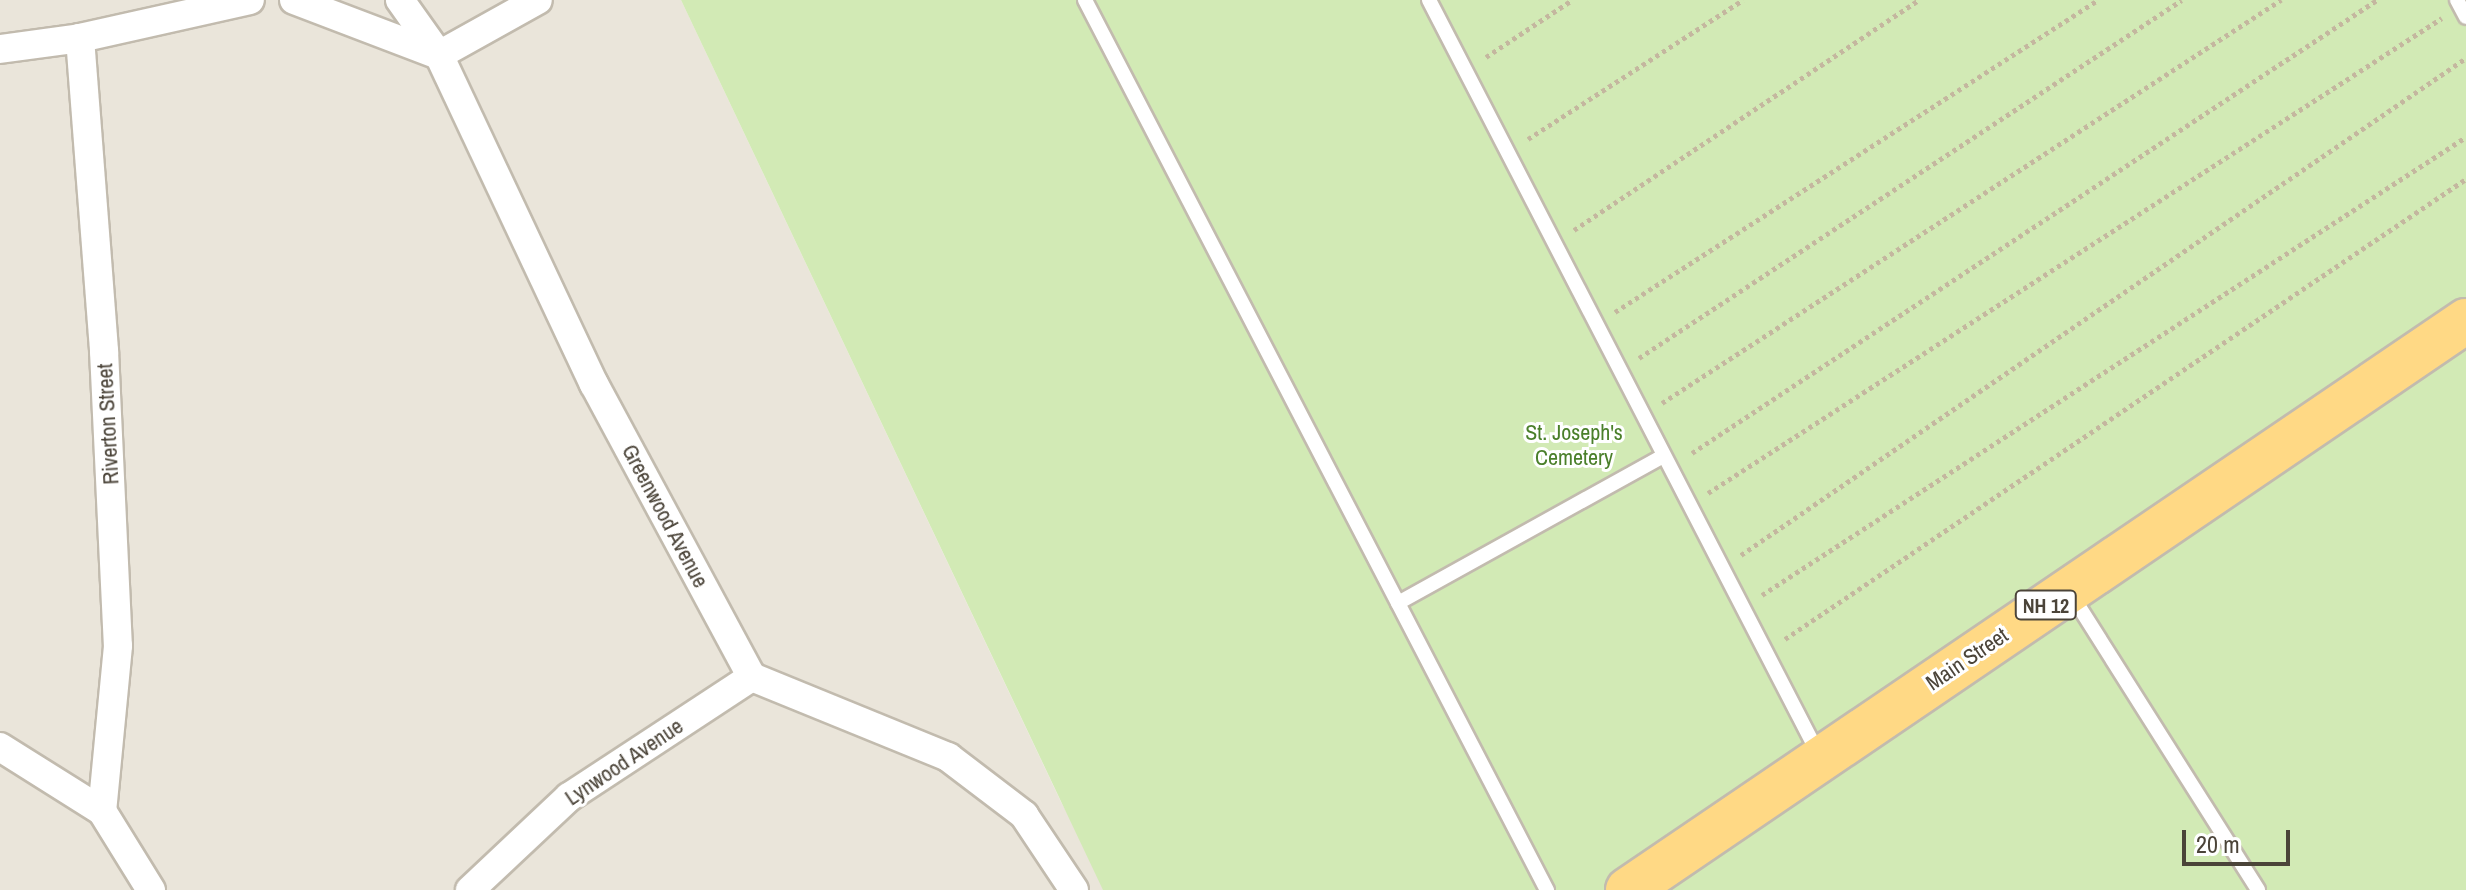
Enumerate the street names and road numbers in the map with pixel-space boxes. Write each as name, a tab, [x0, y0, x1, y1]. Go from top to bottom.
street label: Riverton Street	[92, 363, 124, 485]
street label: Greenwood Avenue	[616, 440, 714, 592]
road number: NH 12	[2014, 589, 2078, 621]
street label: Main Street	[1921, 622, 2013, 696]
street label: Lynwood Avenue	[560, 713, 688, 811]

